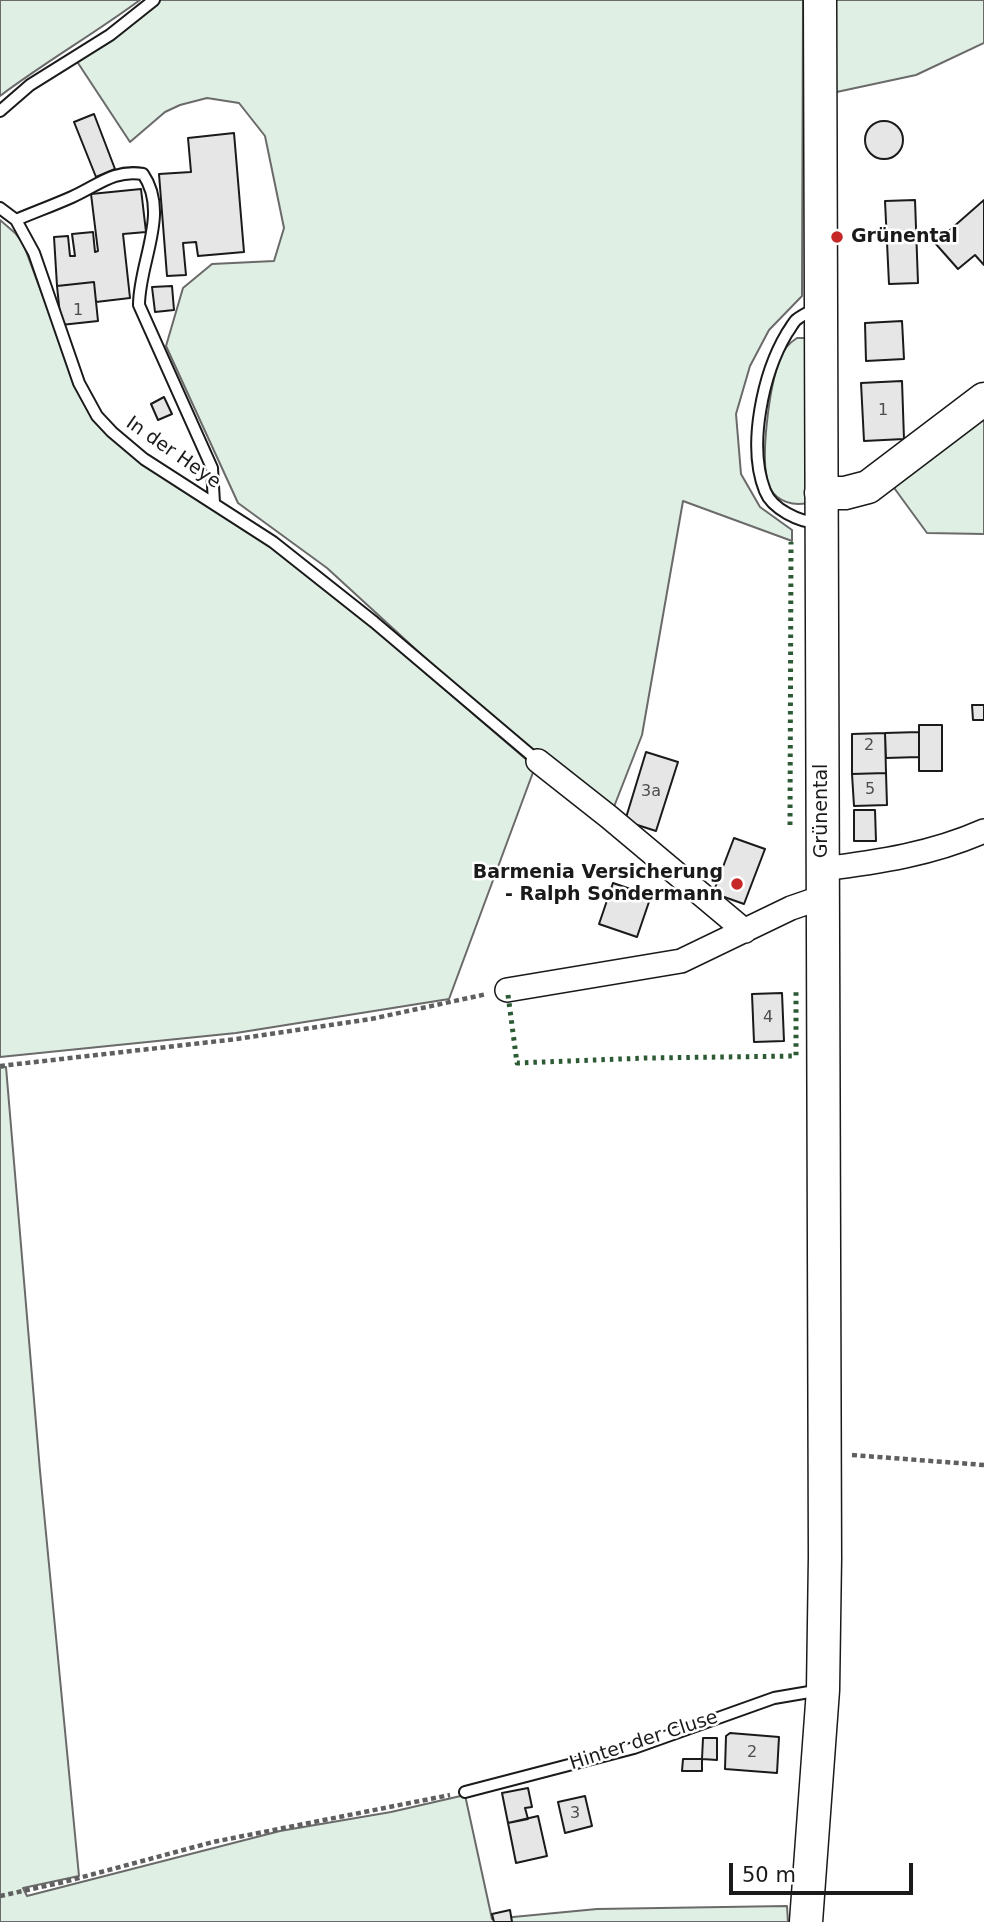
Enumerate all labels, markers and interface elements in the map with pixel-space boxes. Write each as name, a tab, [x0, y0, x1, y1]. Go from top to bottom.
place label: Grünental	[851, 226, 958, 248]
marker: Grünental	[829, 229, 845, 245]
house number: 1	[73, 301, 83, 321]
house number: 1	[878, 401, 888, 421]
street label: In der Heye	[121, 412, 225, 494]
house number: 2	[864, 736, 874, 756]
street label: Grünental	[811, 764, 833, 858]
house number: 5	[865, 780, 875, 800]
house number: 3a	[641, 782, 661, 802]
place label: Barmenia Versicherung - Ralph Sondermann	[473, 862, 723, 906]
marker: Barmenia Versicherung - Ralph Sondermann	[729, 876, 745, 892]
house number: 4	[763, 1008, 773, 1028]
street label: Hinter der Cluse	[567, 1706, 721, 1776]
house number: 2	[747, 1743, 757, 1763]
house number: 3	[570, 1804, 580, 1824]
scale bar	[732, 1848, 916, 1892]
text: 50 m	[742, 1863, 796, 1887]

